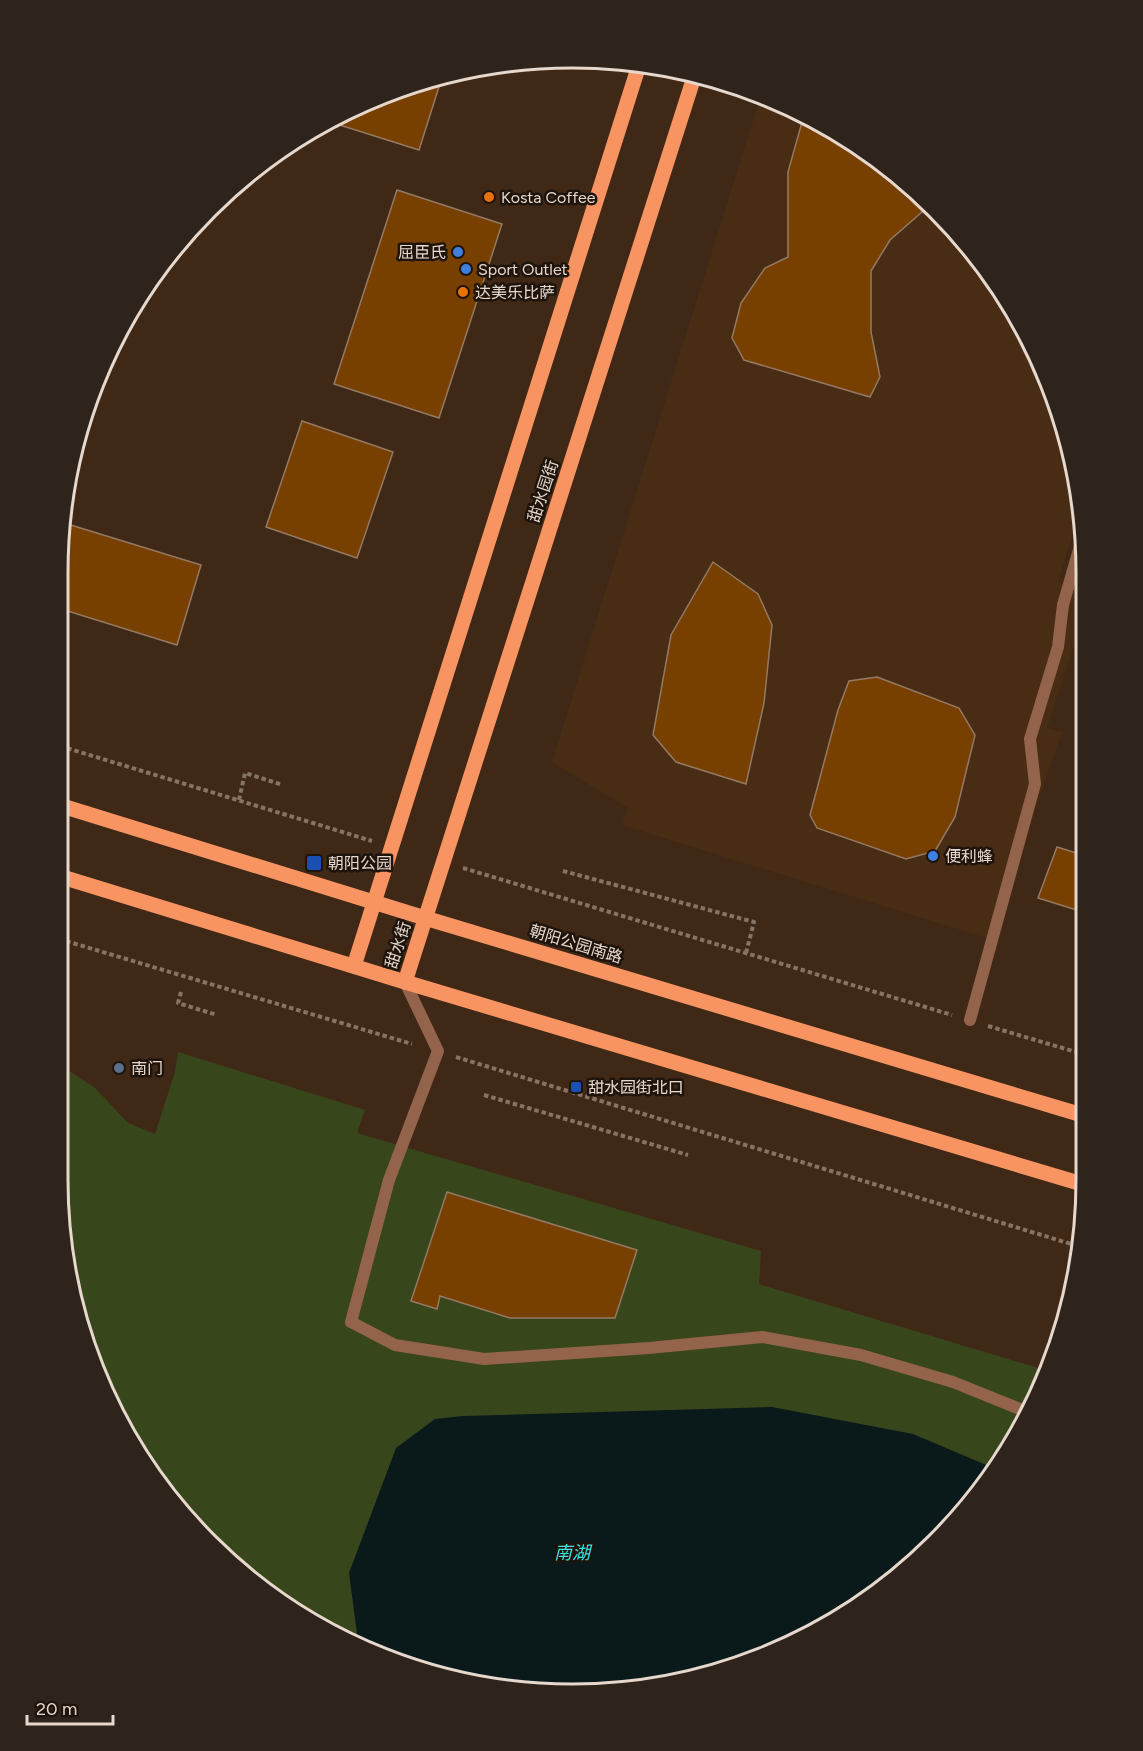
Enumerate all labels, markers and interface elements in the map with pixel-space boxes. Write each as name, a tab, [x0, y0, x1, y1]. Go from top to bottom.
place label: Kosta Coffee	[501, 188, 596, 207]
marker: Kosta Coffee	[482, 190, 496, 204]
place label: 屈臣氏	[398, 243, 446, 262]
marker: 屈臣氏	[451, 245, 465, 259]
place label: Sport Outlet	[478, 260, 568, 279]
marker: Sport Outlet	[459, 262, 473, 276]
place label: 达美乐比萨	[475, 283, 555, 302]
marker: 达美乐比萨	[456, 285, 470, 299]
street label: 甜水园街	[524, 458, 562, 524]
place label: 便利蜂	[945, 847, 993, 866]
marker: 便利蜂	[926, 849, 940, 863]
marker: 朝阳公园	[305, 854, 323, 872]
place label: 朝阳公园	[328, 854, 392, 873]
street label: 甜水街	[382, 919, 414, 971]
street label: 朝阳公园南路	[527, 921, 625, 967]
place label: 南门	[131, 1059, 163, 1078]
marker: 南门	[112, 1061, 126, 1075]
place label: 甜水园街北口	[588, 1078, 684, 1097]
marker: 甜水园街北口	[569, 1080, 583, 1094]
water label: 南湖	[554, 1542, 593, 1564]
scale bar	[27, 1688, 112, 1726]
text: 20 m	[36, 1698, 77, 1720]

